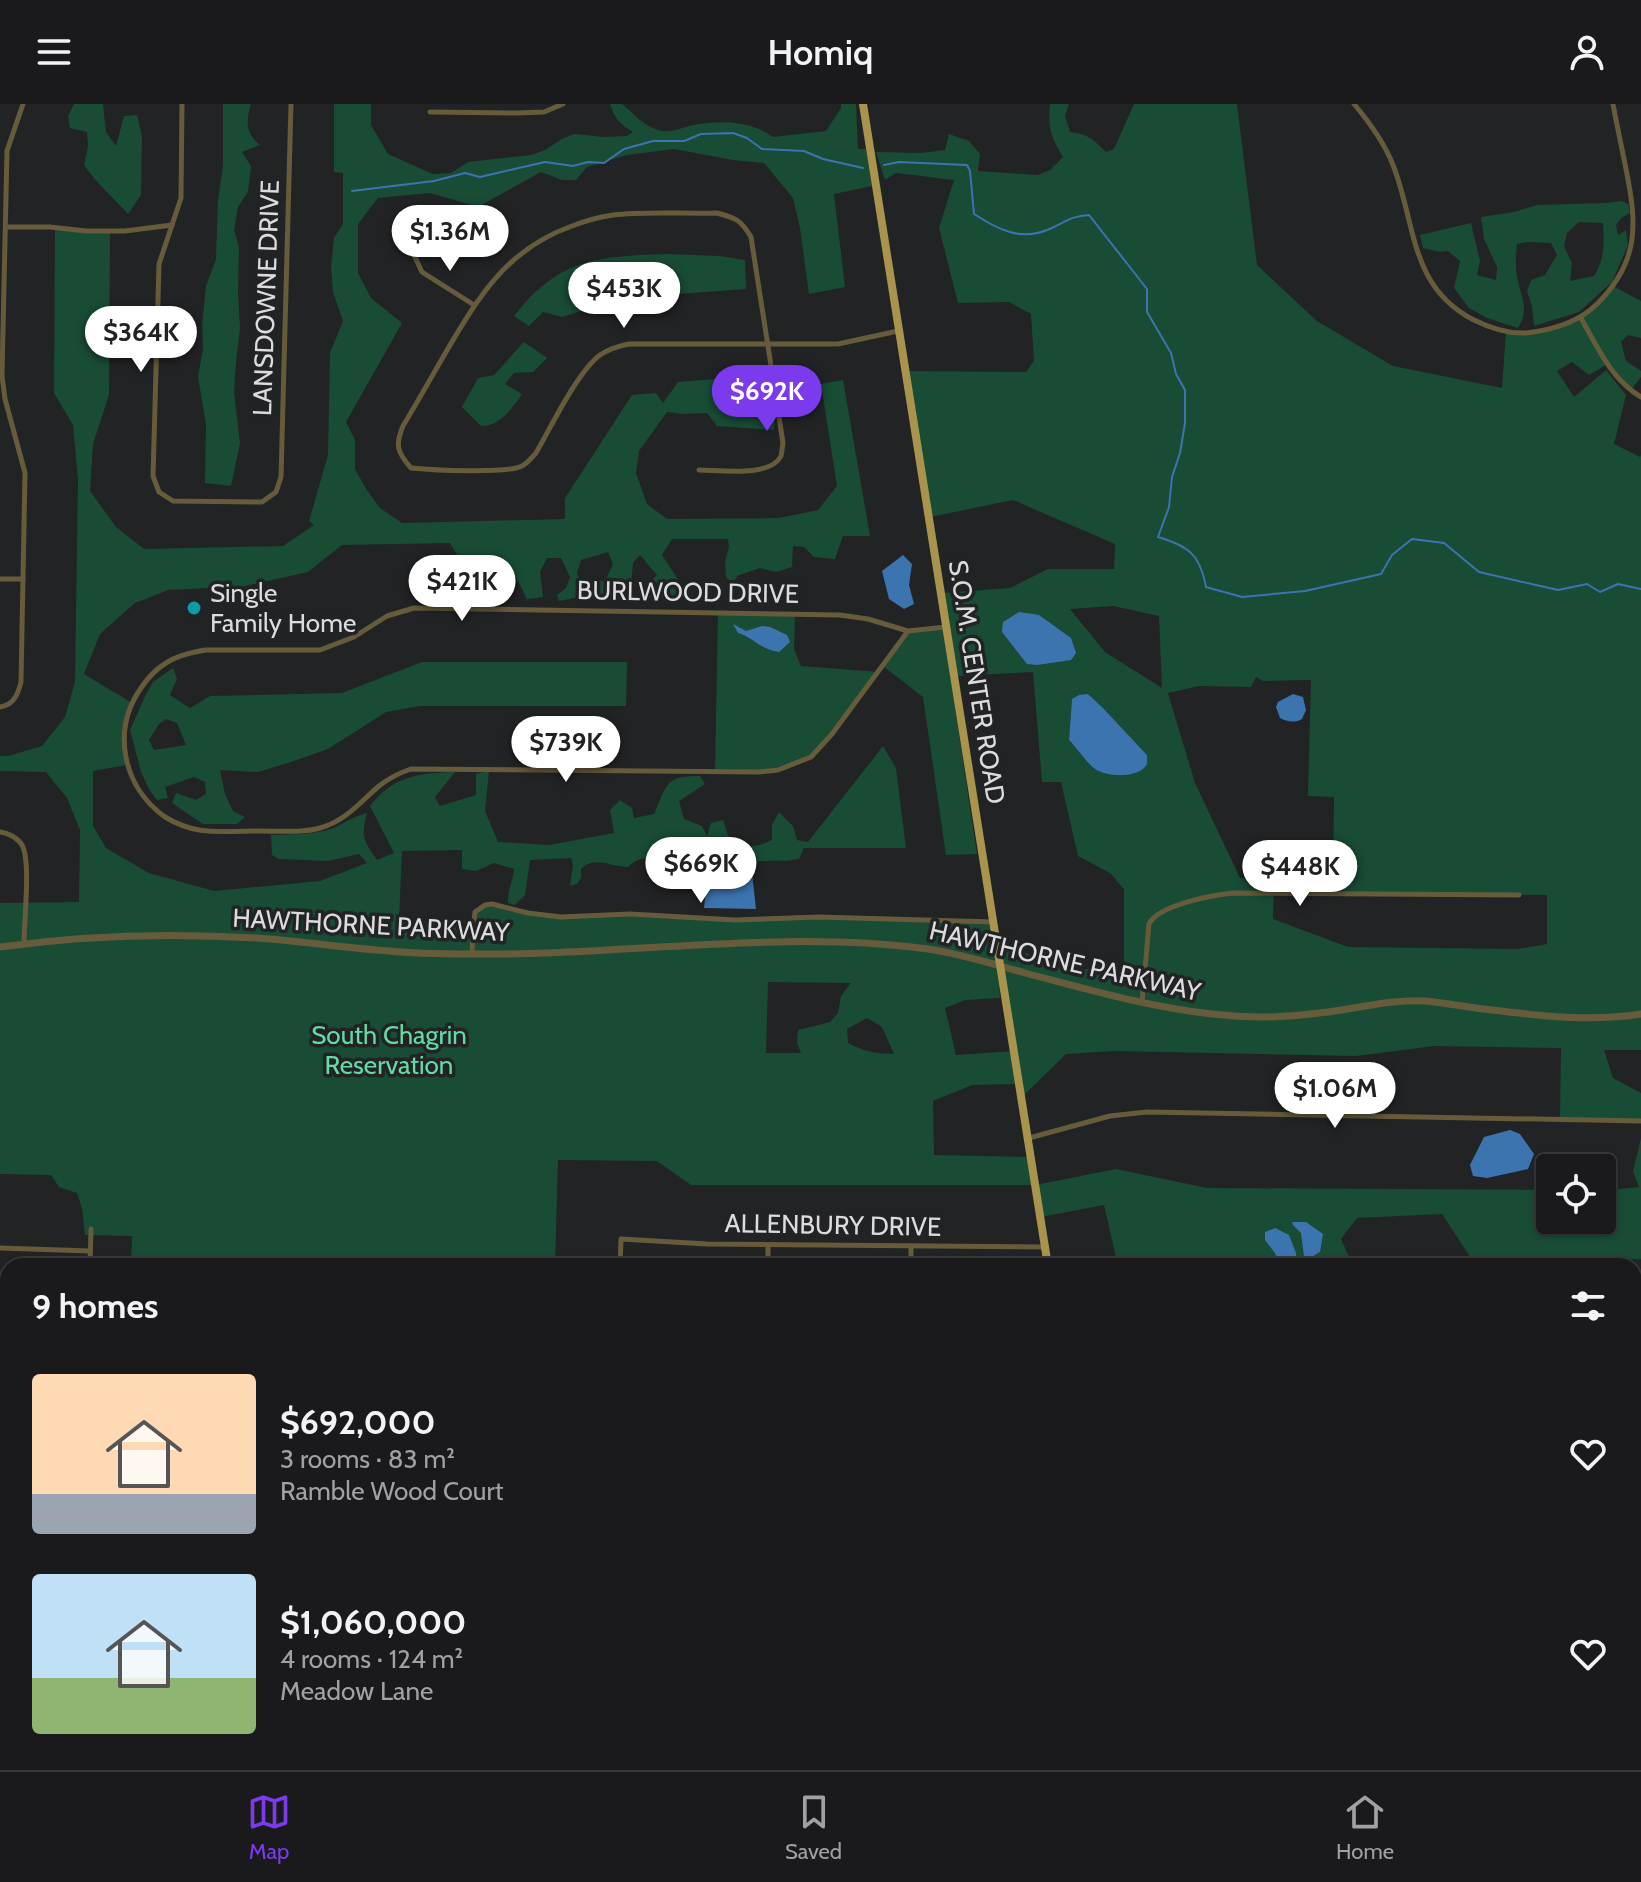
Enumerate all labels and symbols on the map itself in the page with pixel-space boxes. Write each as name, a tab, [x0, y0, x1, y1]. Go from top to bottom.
street label: LANSDOWNE DRIVE	[246, 180, 286, 416]
pin: $1.36M	[385, 205, 515, 273]
pin: $453K	[568, 262, 680, 330]
pin: $364K	[85, 306, 197, 374]
pin: $692K	[711, 365, 823, 433]
pin: $421K	[406, 555, 518, 623]
street label: S.O.M. CENTER ROAD	[942, 558, 1012, 806]
street label: BURLWOOD DRIVE	[577, 574, 799, 610]
place label: Single Family Home	[210, 577, 356, 639]
marker: Single Family Home	[185, 599, 203, 617]
pin: $739K	[510, 716, 622, 784]
pin: $669K	[645, 837, 757, 905]
pin: $448K	[1244, 840, 1356, 908]
street label: HAWTHORNE PARKWAY	[232, 902, 511, 948]
street label: HAWTHORNE PARKWAY	[926, 914, 1204, 1008]
park label: South Chagrin Reservation	[311, 1019, 467, 1081]
pin: $1.06M	[1270, 1062, 1400, 1130]
street label: ALLENBURY DRIVE	[724, 1207, 942, 1243]

